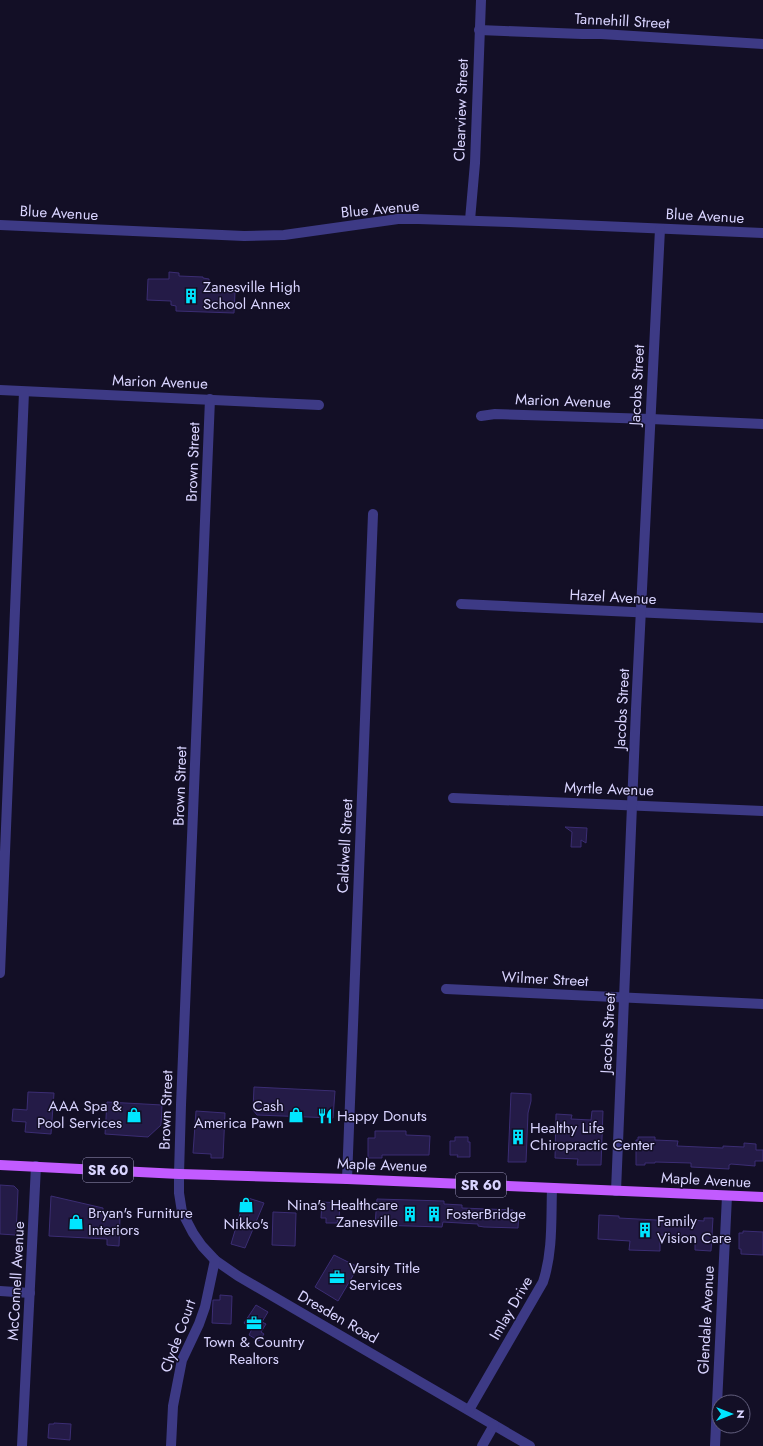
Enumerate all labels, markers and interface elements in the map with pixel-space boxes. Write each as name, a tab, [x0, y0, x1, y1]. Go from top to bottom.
street label: Tannehill Street	[574, 8, 670, 34]
street label: Clearview Street	[448, 58, 474, 162]
street label: Blue Avenue	[340, 195, 420, 223]
street label: Blue Avenue	[19, 200, 99, 226]
street label: Blue Avenue	[665, 203, 745, 229]
place label: Zanesville High School Annex	[203, 276, 301, 315]
building icon: Zanesville High School Annex	[182, 287, 200, 305]
street label: Jacobs Street	[624, 344, 650, 428]
street label: Marion Avenue	[112, 369, 208, 395]
street label: Marion Avenue	[515, 388, 611, 414]
street label: Brown Street	[181, 421, 205, 502]
street label: Hazel Avenue	[569, 584, 657, 610]
street label: Jacobs Street	[609, 668, 635, 752]
street label: Brown Street	[168, 745, 192, 826]
street label: Myrtle Avenue	[564, 776, 655, 802]
street label: Caldwell Street	[332, 798, 358, 894]
street label: Wilmer Street	[501, 966, 589, 992]
street label: Jacobs Street	[595, 992, 621, 1076]
street label: Brown Street	[154, 1069, 178, 1150]
place label: AAA Spa & Pool Services	[37, 1095, 122, 1134]
place label: Cash America Pawn	[194, 1095, 284, 1134]
place label: Happy Donuts	[337, 1105, 427, 1127]
shop icon: AAA Spa & Pool Services	[125, 1106, 143, 1124]
shop icon: Cash America Pawn	[287, 1106, 305, 1124]
restaurant icon: Happy Donuts	[316, 1107, 334, 1125]
place label: Healthy Life Chiropractic Center	[530, 1117, 656, 1156]
building icon: Healthy Life Chiropractic Center	[509, 1128, 527, 1146]
street label: Maple Avenue	[336, 1152, 428, 1178]
road number: SR 60	[83, 1158, 133, 1182]
street label: Maple Avenue	[660, 1167, 752, 1193]
road number: SR 60	[456, 1173, 506, 1197]
place label: Nina's Healthcare Zanesville	[287, 1194, 398, 1233]
shop icon: Nikko's	[237, 1196, 255, 1214]
place label: Bryan's Furniture Interiors	[88, 1202, 193, 1241]
place label: FosterBridge	[446, 1203, 526, 1225]
building icon: Nina's Healthcare Zanesville	[401, 1205, 419, 1223]
building icon: FosterBridge	[425, 1205, 443, 1223]
place label: Family Vision Care	[657, 1210, 732, 1249]
shop icon: Bryan's Furniture Interiors	[67, 1213, 85, 1231]
place label: Nikko's	[223, 1213, 269, 1235]
street label: McConnell Avenue	[2, 1221, 30, 1341]
building icon: Family Vision Care	[636, 1221, 654, 1239]
place label: Varsity Title Services	[349, 1257, 420, 1296]
street label: Glendale Avenue	[692, 1265, 720, 1375]
office icon: Varsity Title Services	[328, 1268, 346, 1286]
street label: Imlay Drive	[484, 1272, 538, 1344]
street label: Dresden Road	[294, 1285, 382, 1349]
street label: Clyde Court	[155, 1296, 202, 1376]
office icon: Town & Country Realtors	[245, 1314, 263, 1332]
place label: Town & Country Realtors	[204, 1331, 305, 1370]
north arrow	[711, 1394, 751, 1434]
text: N	[733, 1410, 749, 1418]

